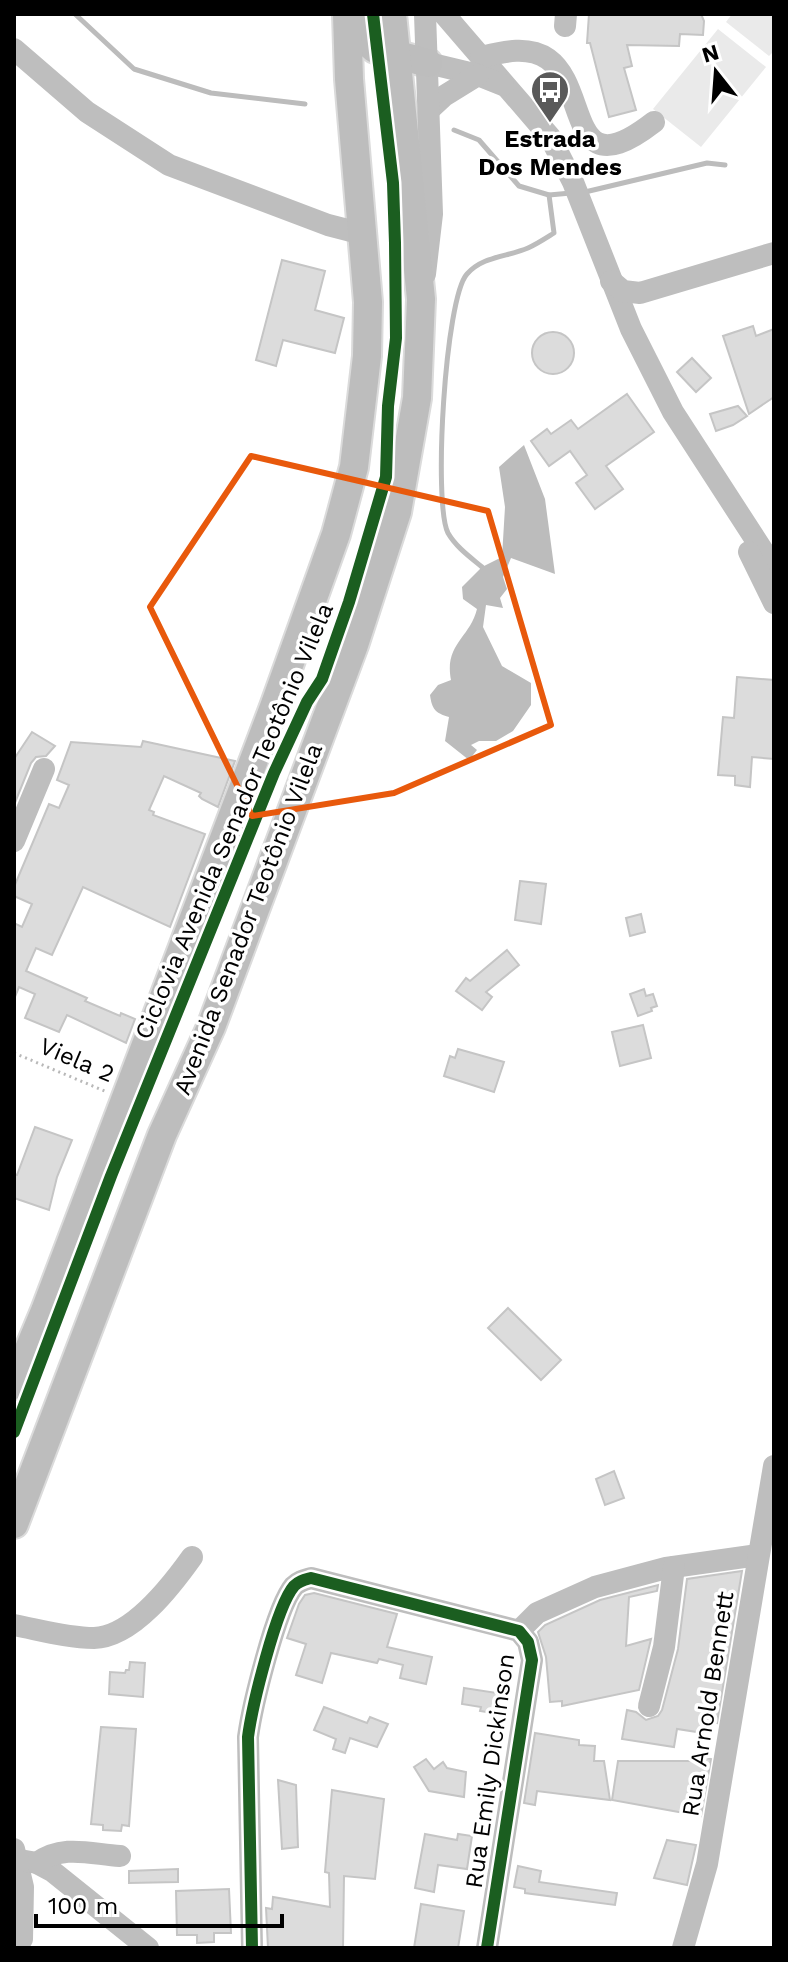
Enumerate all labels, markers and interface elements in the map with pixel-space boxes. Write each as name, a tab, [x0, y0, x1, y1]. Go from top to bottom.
north arrow	[676, 32, 756, 112]
text: N	[699, 39, 722, 68]
bus stop icon: Estrada Dos Mendes	[529, 69, 571, 124]
place label: Estrada Dos Mendes	[478, 125, 622, 181]
street label: Ciclovia Avenida Senador Teotônio Vilela	[128, 597, 340, 1045]
street label: Avenida Senador Teotônio Vilela	[167, 738, 329, 1100]
street label: Viela 2	[35, 1032, 119, 1088]
street label: Rua Arnold Bennett	[676, 1589, 740, 1819]
street label: Rua Emily Dickinson	[460, 1652, 520, 1890]
scale bar	[36, 1878, 282, 1928]
text: 100 m	[48, 1892, 118, 1920]

